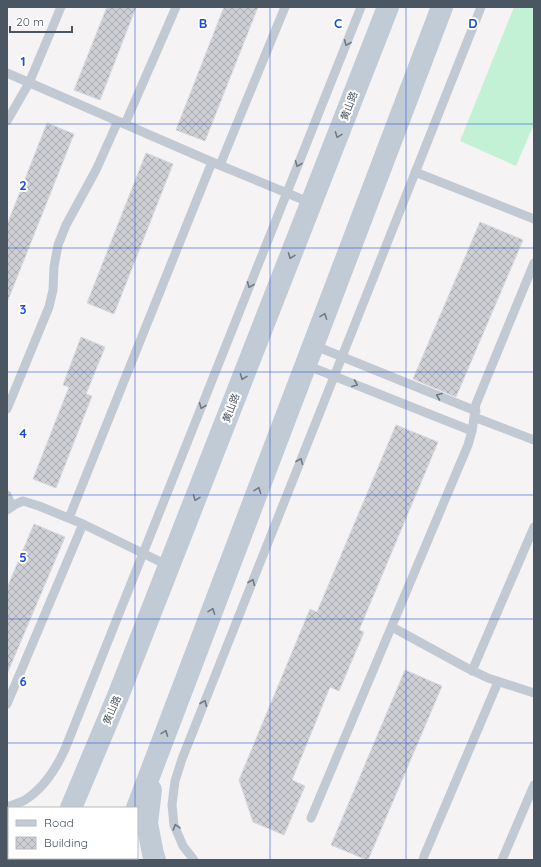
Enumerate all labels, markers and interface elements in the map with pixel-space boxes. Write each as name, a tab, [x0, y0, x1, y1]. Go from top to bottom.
scale bar	[10, 8, 72, 34]
text: 20 m	[16, 14, 44, 29]
text: B	[199, 15, 207, 31]
text: C	[334, 15, 342, 31]
text: D	[468, 15, 478, 31]
one-way arrow	[343, 40, 351, 47]
text: 1	[20, 53, 26, 69]
street label: 黄山路	[338, 90, 360, 122]
one-way arrow	[335, 131, 343, 138]
one-way arrow	[295, 159, 303, 167]
text: 2	[19, 177, 27, 193]
one-way arrow	[287, 252, 295, 259]
one-way arrow	[247, 281, 255, 288]
text: 3	[20, 301, 27, 317]
one-way arrow	[320, 312, 328, 319]
one-way arrow	[240, 373, 248, 380]
one-way arrow	[351, 380, 358, 388]
street label: 黄山路	[220, 392, 242, 424]
one-way arrow	[436, 393, 443, 401]
one-way arrow	[199, 402, 207, 409]
text: 4	[19, 425, 27, 441]
one-way arrow	[296, 457, 304, 464]
one-way arrow	[254, 486, 262, 493]
one-way arrow	[193, 494, 201, 501]
text: 5	[19, 549, 27, 565]
one-way arrow	[248, 578, 256, 585]
one-way arrow	[207, 608, 215, 615]
text: 6	[19, 673, 27, 689]
street label: 黄山路	[100, 694, 124, 726]
one-way arrow	[200, 699, 208, 706]
one-way arrow	[161, 729, 169, 736]
legend	[8, 807, 138, 859]
text: Road	[44, 815, 74, 830]
one-way arrow	[172, 823, 181, 830]
text: Building	[44, 835, 88, 850]

